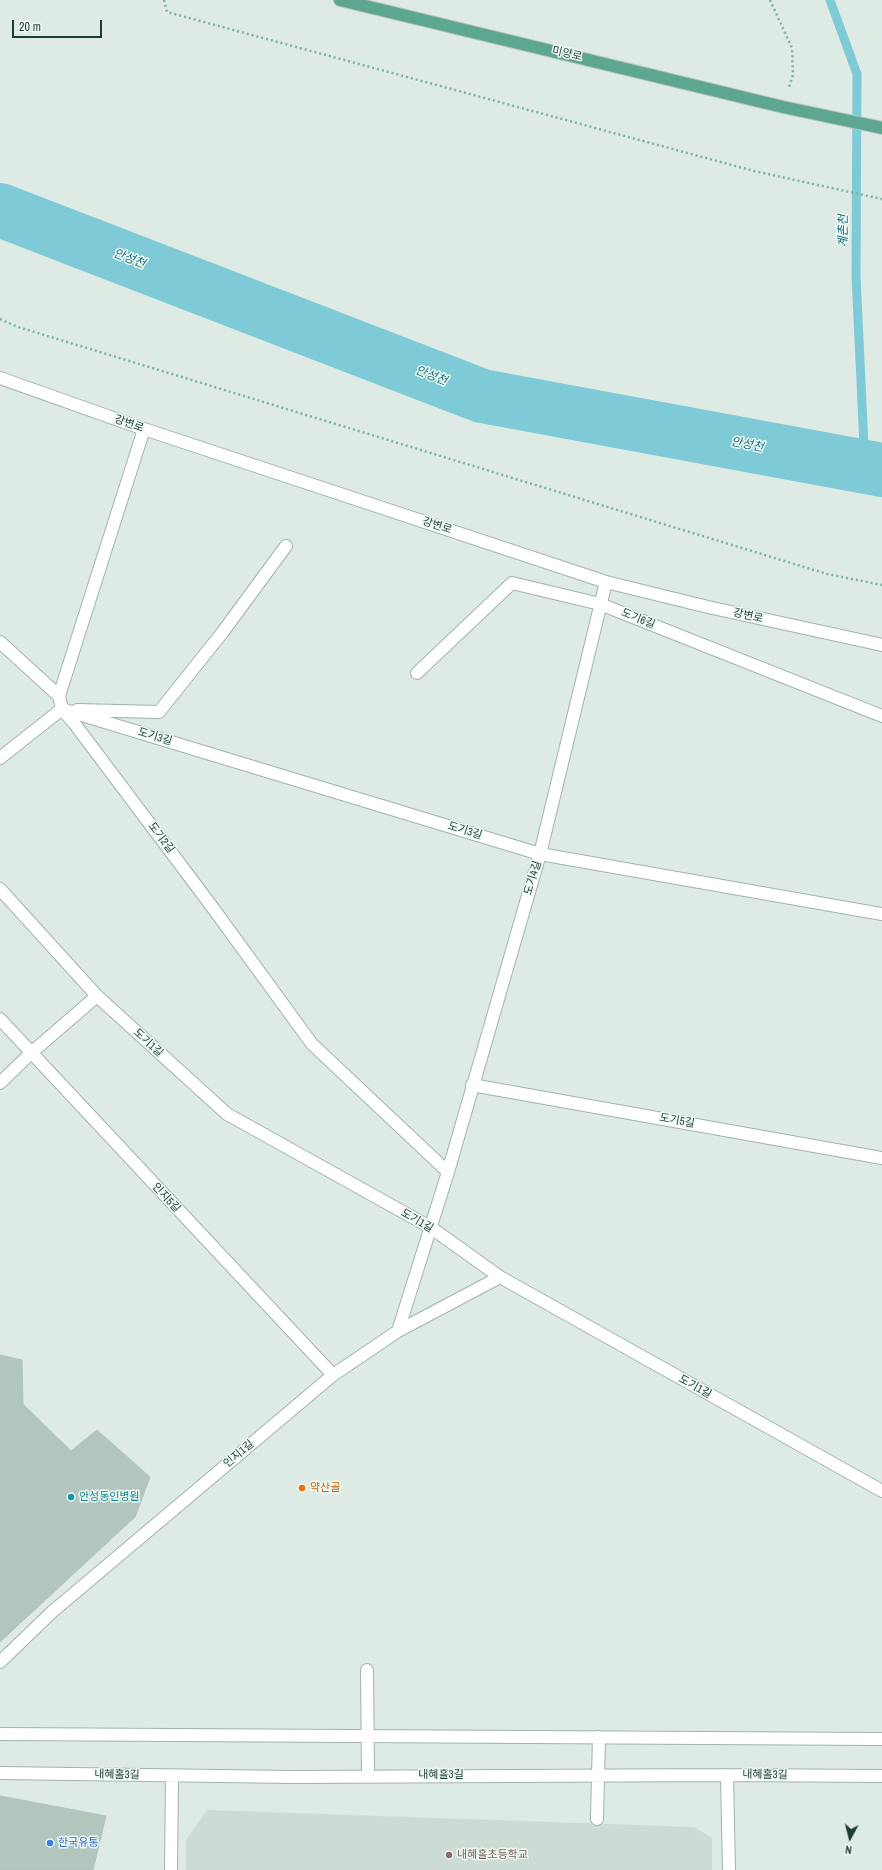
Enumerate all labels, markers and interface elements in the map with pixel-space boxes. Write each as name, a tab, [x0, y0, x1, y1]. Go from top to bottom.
scale bar	[14, 12, 104, 38]
text: 20 m	[19, 19, 41, 35]
street label: 미양로	[551, 44, 583, 64]
water label: 계촌천	[837, 214, 851, 248]
water label: 안성천	[111, 246, 147, 272]
water label: 안성천	[413, 363, 449, 389]
street label: 강변로	[112, 413, 146, 435]
water label: 안성천	[729, 435, 765, 455]
street label: 강변로	[421, 515, 453, 537]
street label: 도기6길	[619, 606, 657, 632]
street label: 강변로	[732, 606, 764, 626]
street label: 도기3길	[136, 726, 174, 748]
street label: 도기2길	[145, 820, 177, 856]
street label: 도기3길	[446, 820, 484, 842]
street label: 도기4길	[522, 859, 544, 897]
street label: 도기1길	[130, 1026, 166, 1060]
street label: 도기5길	[658, 1111, 696, 1131]
street label: 인지5길	[149, 1181, 183, 1215]
street label: 도기1길	[398, 1206, 436, 1236]
street label: 도기1길	[676, 1373, 714, 1401]
street label: 인지1길	[221, 1438, 257, 1470]
place label: 약산골	[310, 1481, 340, 1495]
marker: 약산골	[297, 1483, 307, 1493]
place label: 안성동인병원	[79, 1490, 140, 1504]
marker: 안성동인병원	[66, 1492, 76, 1502]
street label: 내혜홀3길	[94, 1768, 140, 1782]
street label: 내혜홀3길	[418, 1768, 464, 1782]
street label: 내혜홀3길	[742, 1768, 788, 1782]
north arrow	[830, 1818, 870, 1858]
place label: 한국유통	[58, 1836, 98, 1850]
marker: 한국유통	[45, 1838, 55, 1848]
text: N	[844, 1843, 853, 1857]
place label: 내혜홀초등학교	[457, 1848, 528, 1862]
marker: 내혜홀초등학교	[444, 1850, 454, 1860]

